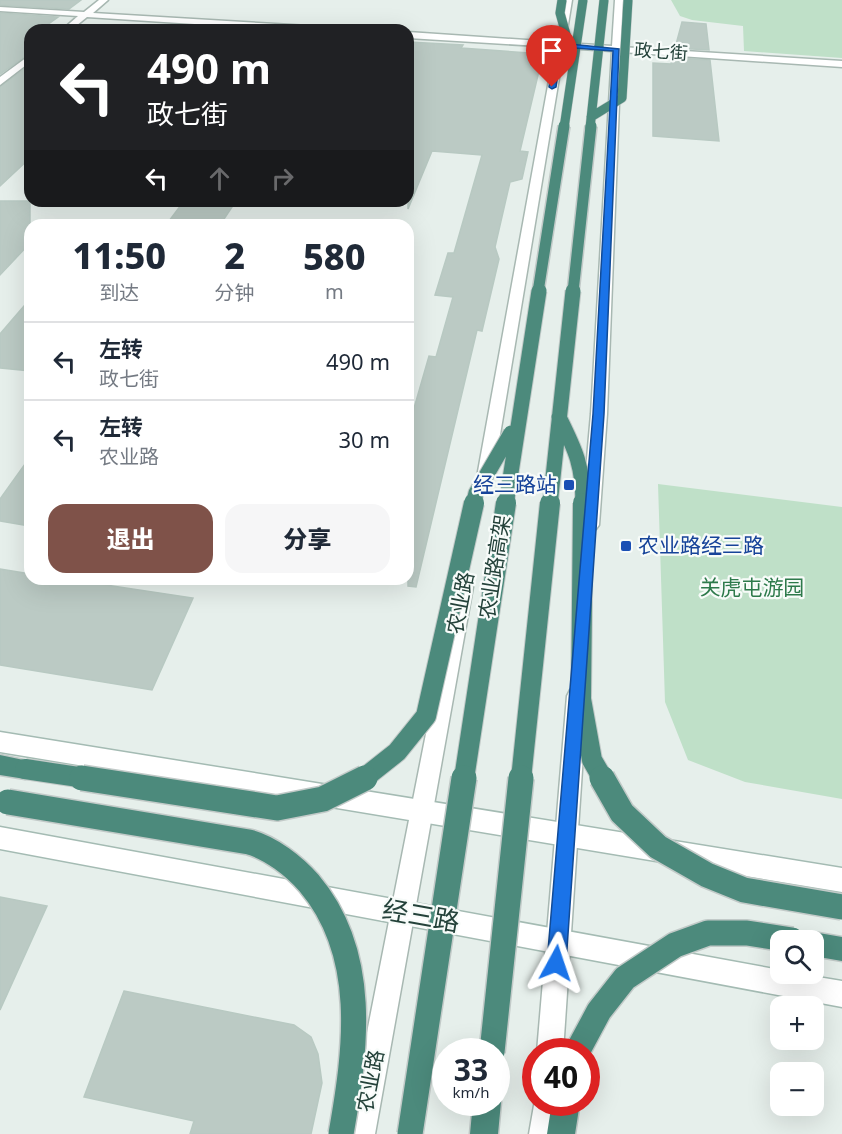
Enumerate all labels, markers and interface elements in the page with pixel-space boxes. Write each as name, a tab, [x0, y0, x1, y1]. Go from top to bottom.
pin	[526, 25, 577, 87]
icon: arrive	[535, 34, 568, 67]
street label: 政七街	[633, 37, 689, 65]
text: 490 m	[147, 39, 271, 96]
icon: left	[48, 48, 126, 126]
text: 政七街	[147, 95, 228, 132]
icon: left	[140, 162, 173, 195]
icon: ahead	[203, 162, 236, 195]
icon: right	[266, 162, 299, 195]
text: 11:50	[73, 231, 166, 280]
text: 2	[224, 231, 245, 280]
text: 580	[303, 232, 365, 281]
text: m	[325, 278, 344, 305]
text: 到达	[99, 279, 139, 306]
text: 分钟	[215, 279, 255, 306]
text: 左转	[99, 333, 143, 363]
icon: left	[48, 345, 81, 378]
text: 490 m	[326, 346, 390, 376]
text: 政七街	[99, 365, 159, 392]
text: 左转	[99, 411, 143, 441]
icon: left	[48, 423, 81, 456]
text: 30 m	[339, 424, 390, 454]
text: 农业路	[99, 443, 159, 470]
place label: 经三路站	[473, 470, 557, 498]
marker: 经三路站	[562, 478, 576, 492]
button: 退出	[48, 504, 213, 573]
button: 分享	[225, 504, 390, 573]
street label: 农业路高架	[472, 513, 516, 621]
place label: 农业路经三路	[638, 531, 764, 559]
marker: 农业路经三路	[619, 539, 633, 553]
street label: 农业路	[440, 569, 480, 636]
park label: 关虎屯游园	[700, 573, 805, 601]
street label: 经三路	[380, 891, 463, 940]
map controls	[770, 930, 824, 1116]
button: search	[770, 930, 824, 984]
position arrow	[524, 931, 588, 995]
button: +	[770, 996, 824, 1050]
speed limit sign: 40	[522, 1038, 600, 1116]
street label: 农业路	[350, 1047, 390, 1114]
text: 33	[454, 1049, 488, 1090]
button: −	[770, 1062, 824, 1116]
text: km/h	[453, 1082, 489, 1102]

